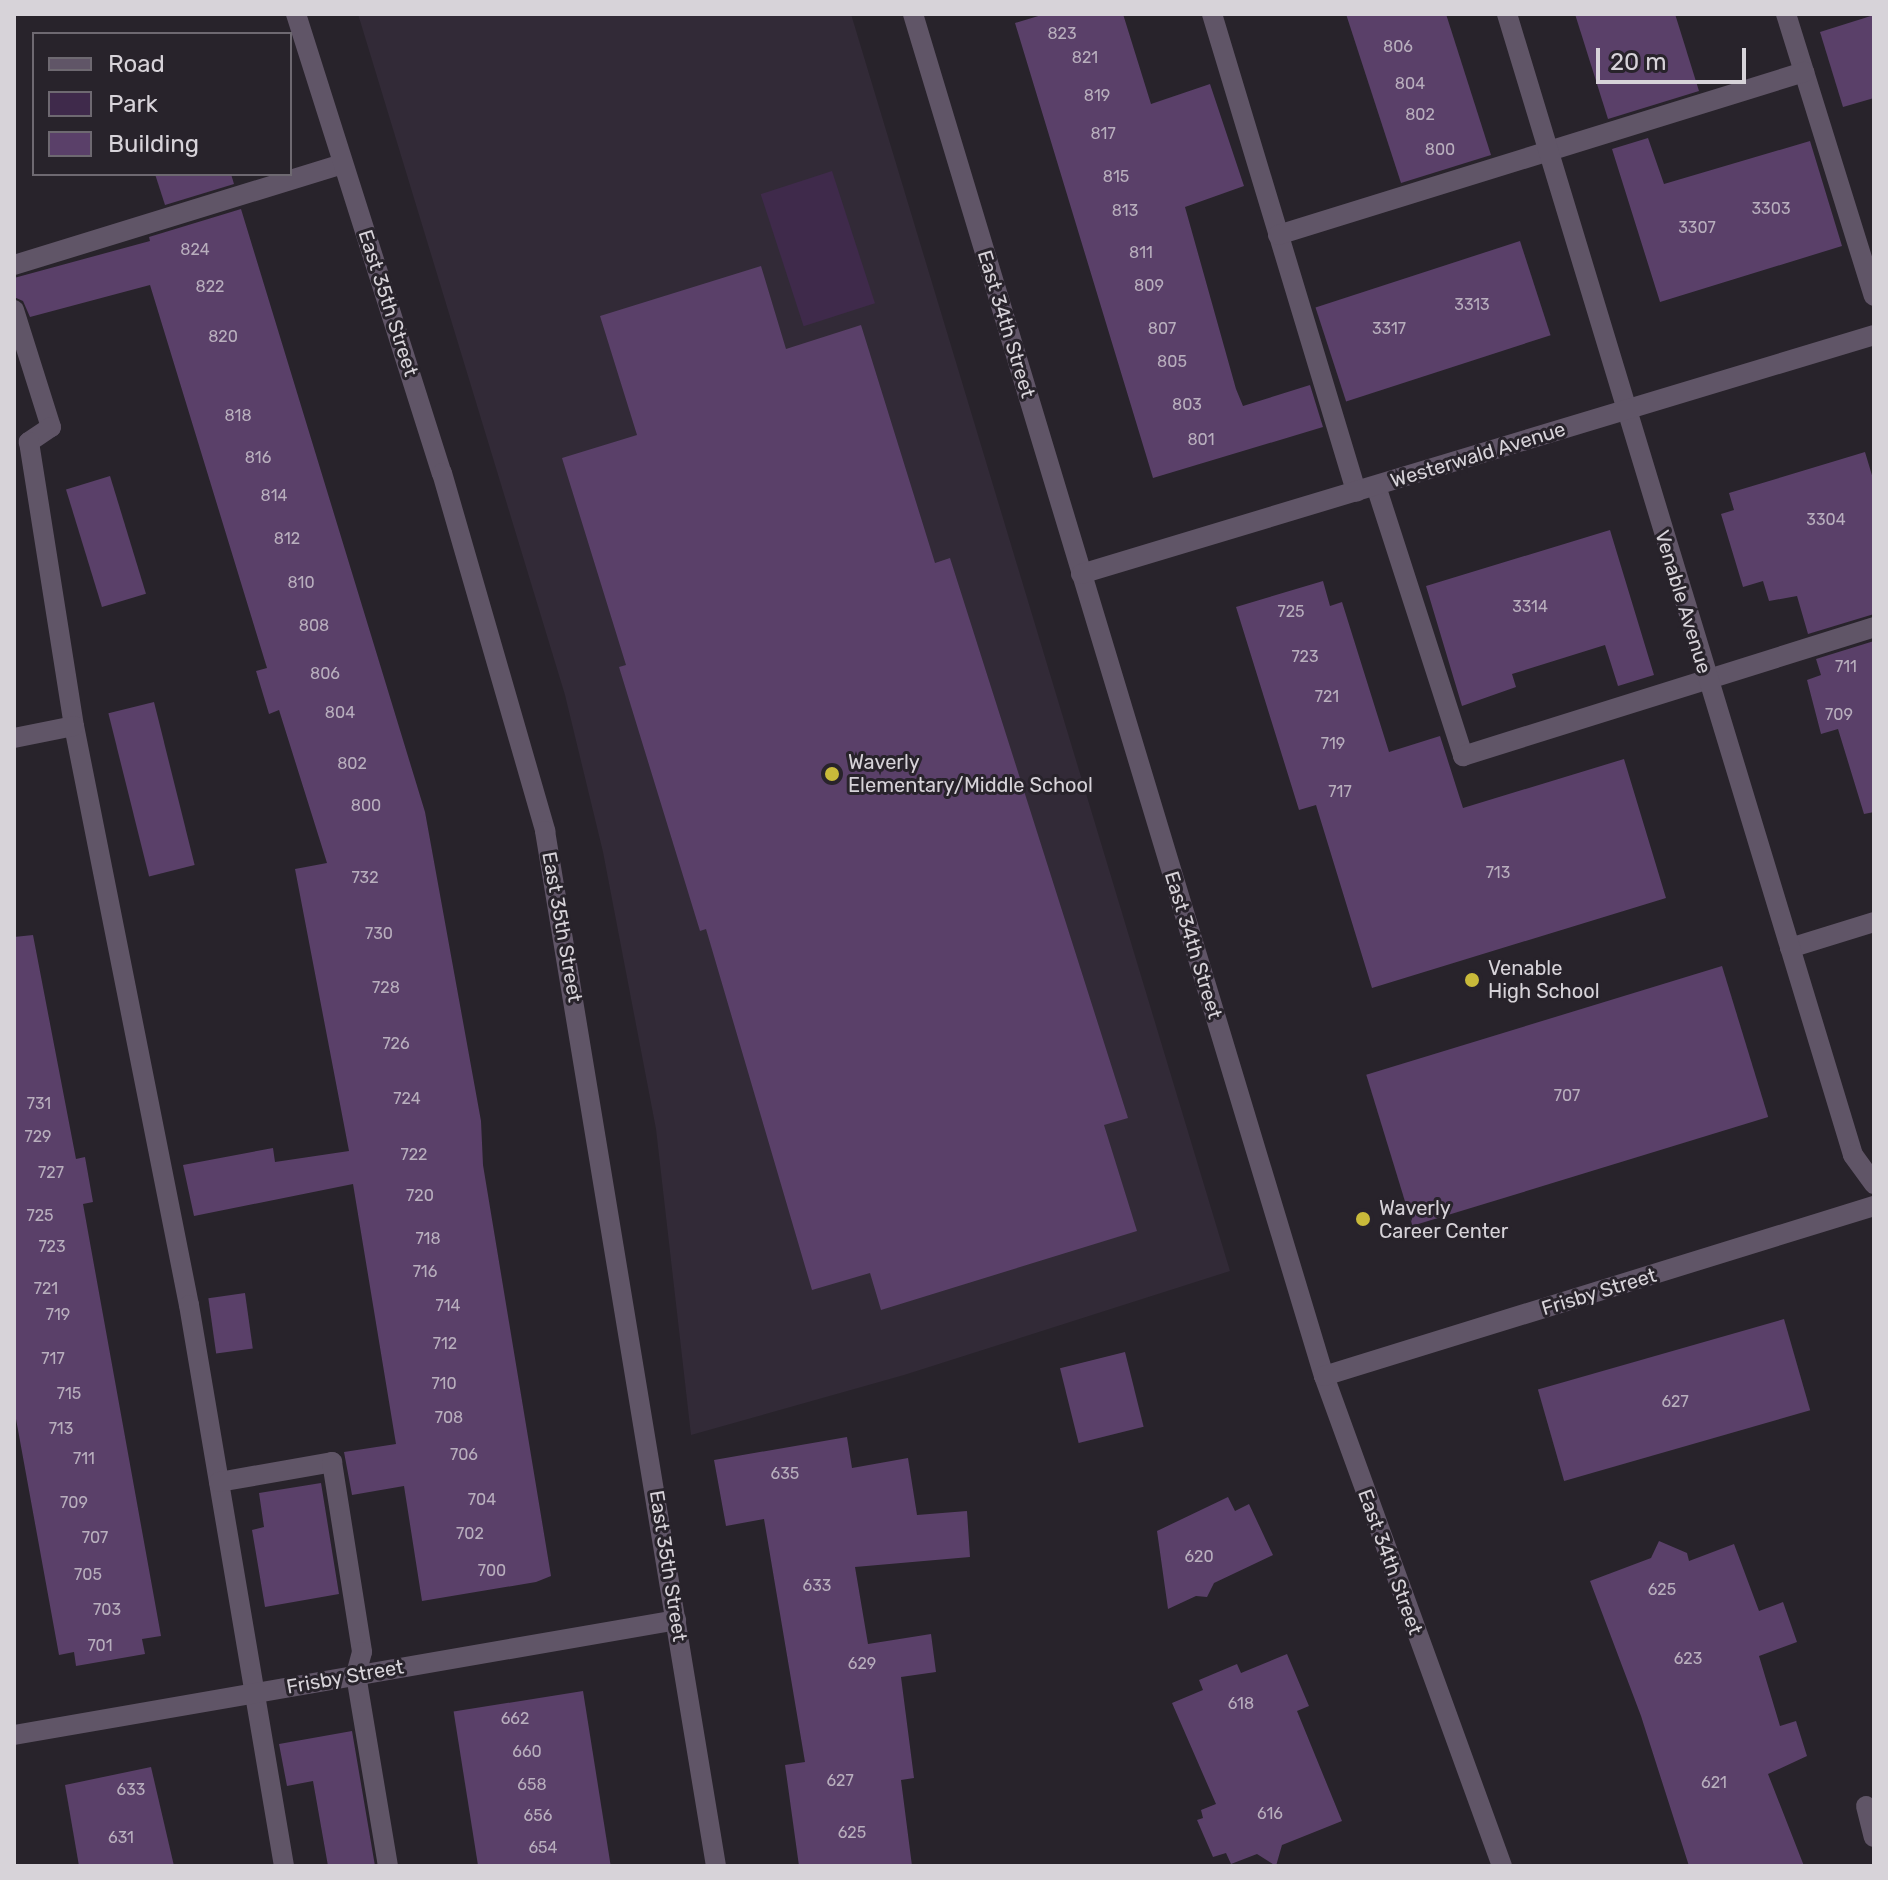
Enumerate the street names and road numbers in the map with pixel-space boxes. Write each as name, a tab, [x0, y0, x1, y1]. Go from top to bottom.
street label: East 35th Street	[353, 227, 423, 379]
street label: East 34th Street	[972, 247, 1040, 401]
street label: Westerwald Avenue	[1387, 417, 1569, 493]
street label: Venable Avenue	[1650, 527, 1716, 677]
street label: East 35th Street	[537, 850, 587, 1004]
street label: East 34th Street	[1159, 868, 1227, 1022]
street label: Frisby Street	[1538, 1263, 1660, 1321]
street label: East 34th Street	[1353, 1486, 1427, 1638]
street label: East 35th Street	[644, 1489, 692, 1643]
street label: Frisby Street	[284, 1655, 406, 1699]

